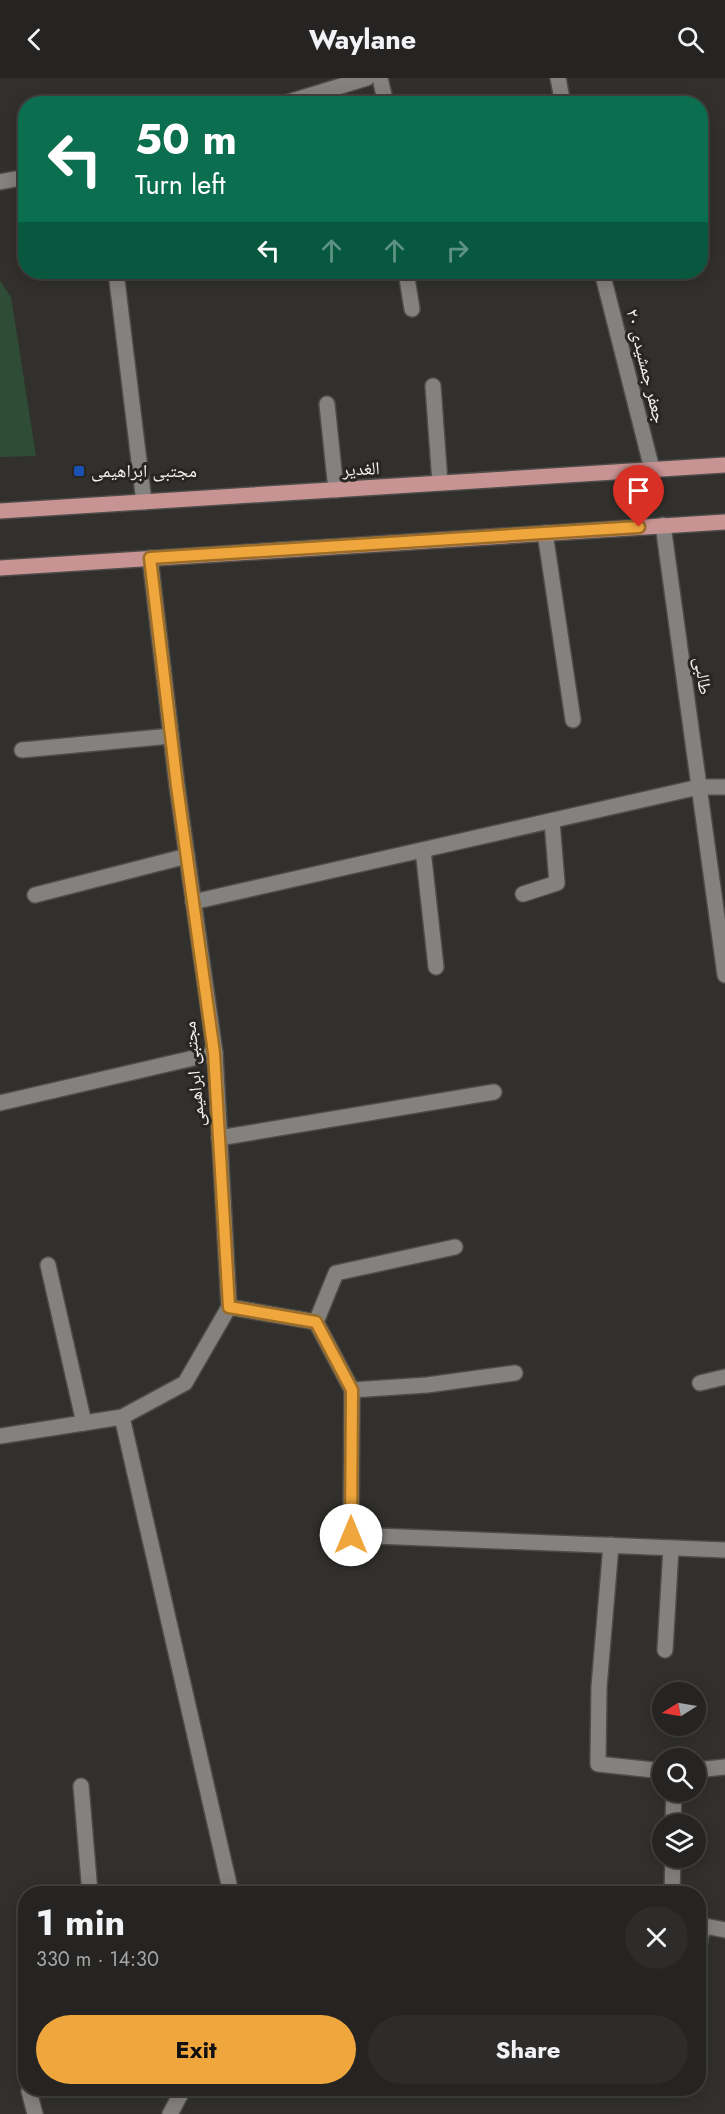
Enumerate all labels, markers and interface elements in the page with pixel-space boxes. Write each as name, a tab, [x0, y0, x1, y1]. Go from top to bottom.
text: Waylane	[309, 20, 416, 59]
icon: back	[18, 23, 51, 56]
icon: search	[674, 23, 707, 56]
text: 50 m	[135, 109, 237, 170]
icon: left	[36, 120, 114, 198]
text: Turn left	[135, 165, 225, 204]
icon: left	[252, 234, 285, 267]
icon: ahead	[315, 234, 348, 267]
icon: ahead	[378, 234, 411, 267]
icon: right	[441, 234, 474, 267]
street label: جعفر جمشیدی ۲۰	[619, 306, 673, 426]
street label: الغدیر	[341, 455, 380, 483]
place label: مجتبی ابراهیمی	[91, 458, 197, 484]
marker: مجتبی ابراهیمی	[72, 464, 86, 478]
pin	[613, 465, 664, 527]
icon: arrive	[622, 474, 655, 507]
street label: طالبی	[687, 655, 719, 697]
street label: مجتبی ابراهیمی	[176, 1020, 212, 1128]
position arrow	[319, 1503, 383, 1567]
north arrow	[652, 1682, 706, 1736]
map controls	[652, 1682, 706, 1868]
button: search	[652, 1748, 706, 1802]
button: layers	[652, 1814, 706, 1868]
text: 1 min	[36, 1896, 125, 1948]
button: close	[625, 1906, 688, 1969]
text: 330 m · 14:30	[36, 1945, 159, 1974]
button: Exit	[36, 2015, 356, 2084]
button: Share	[368, 2015, 688, 2084]

